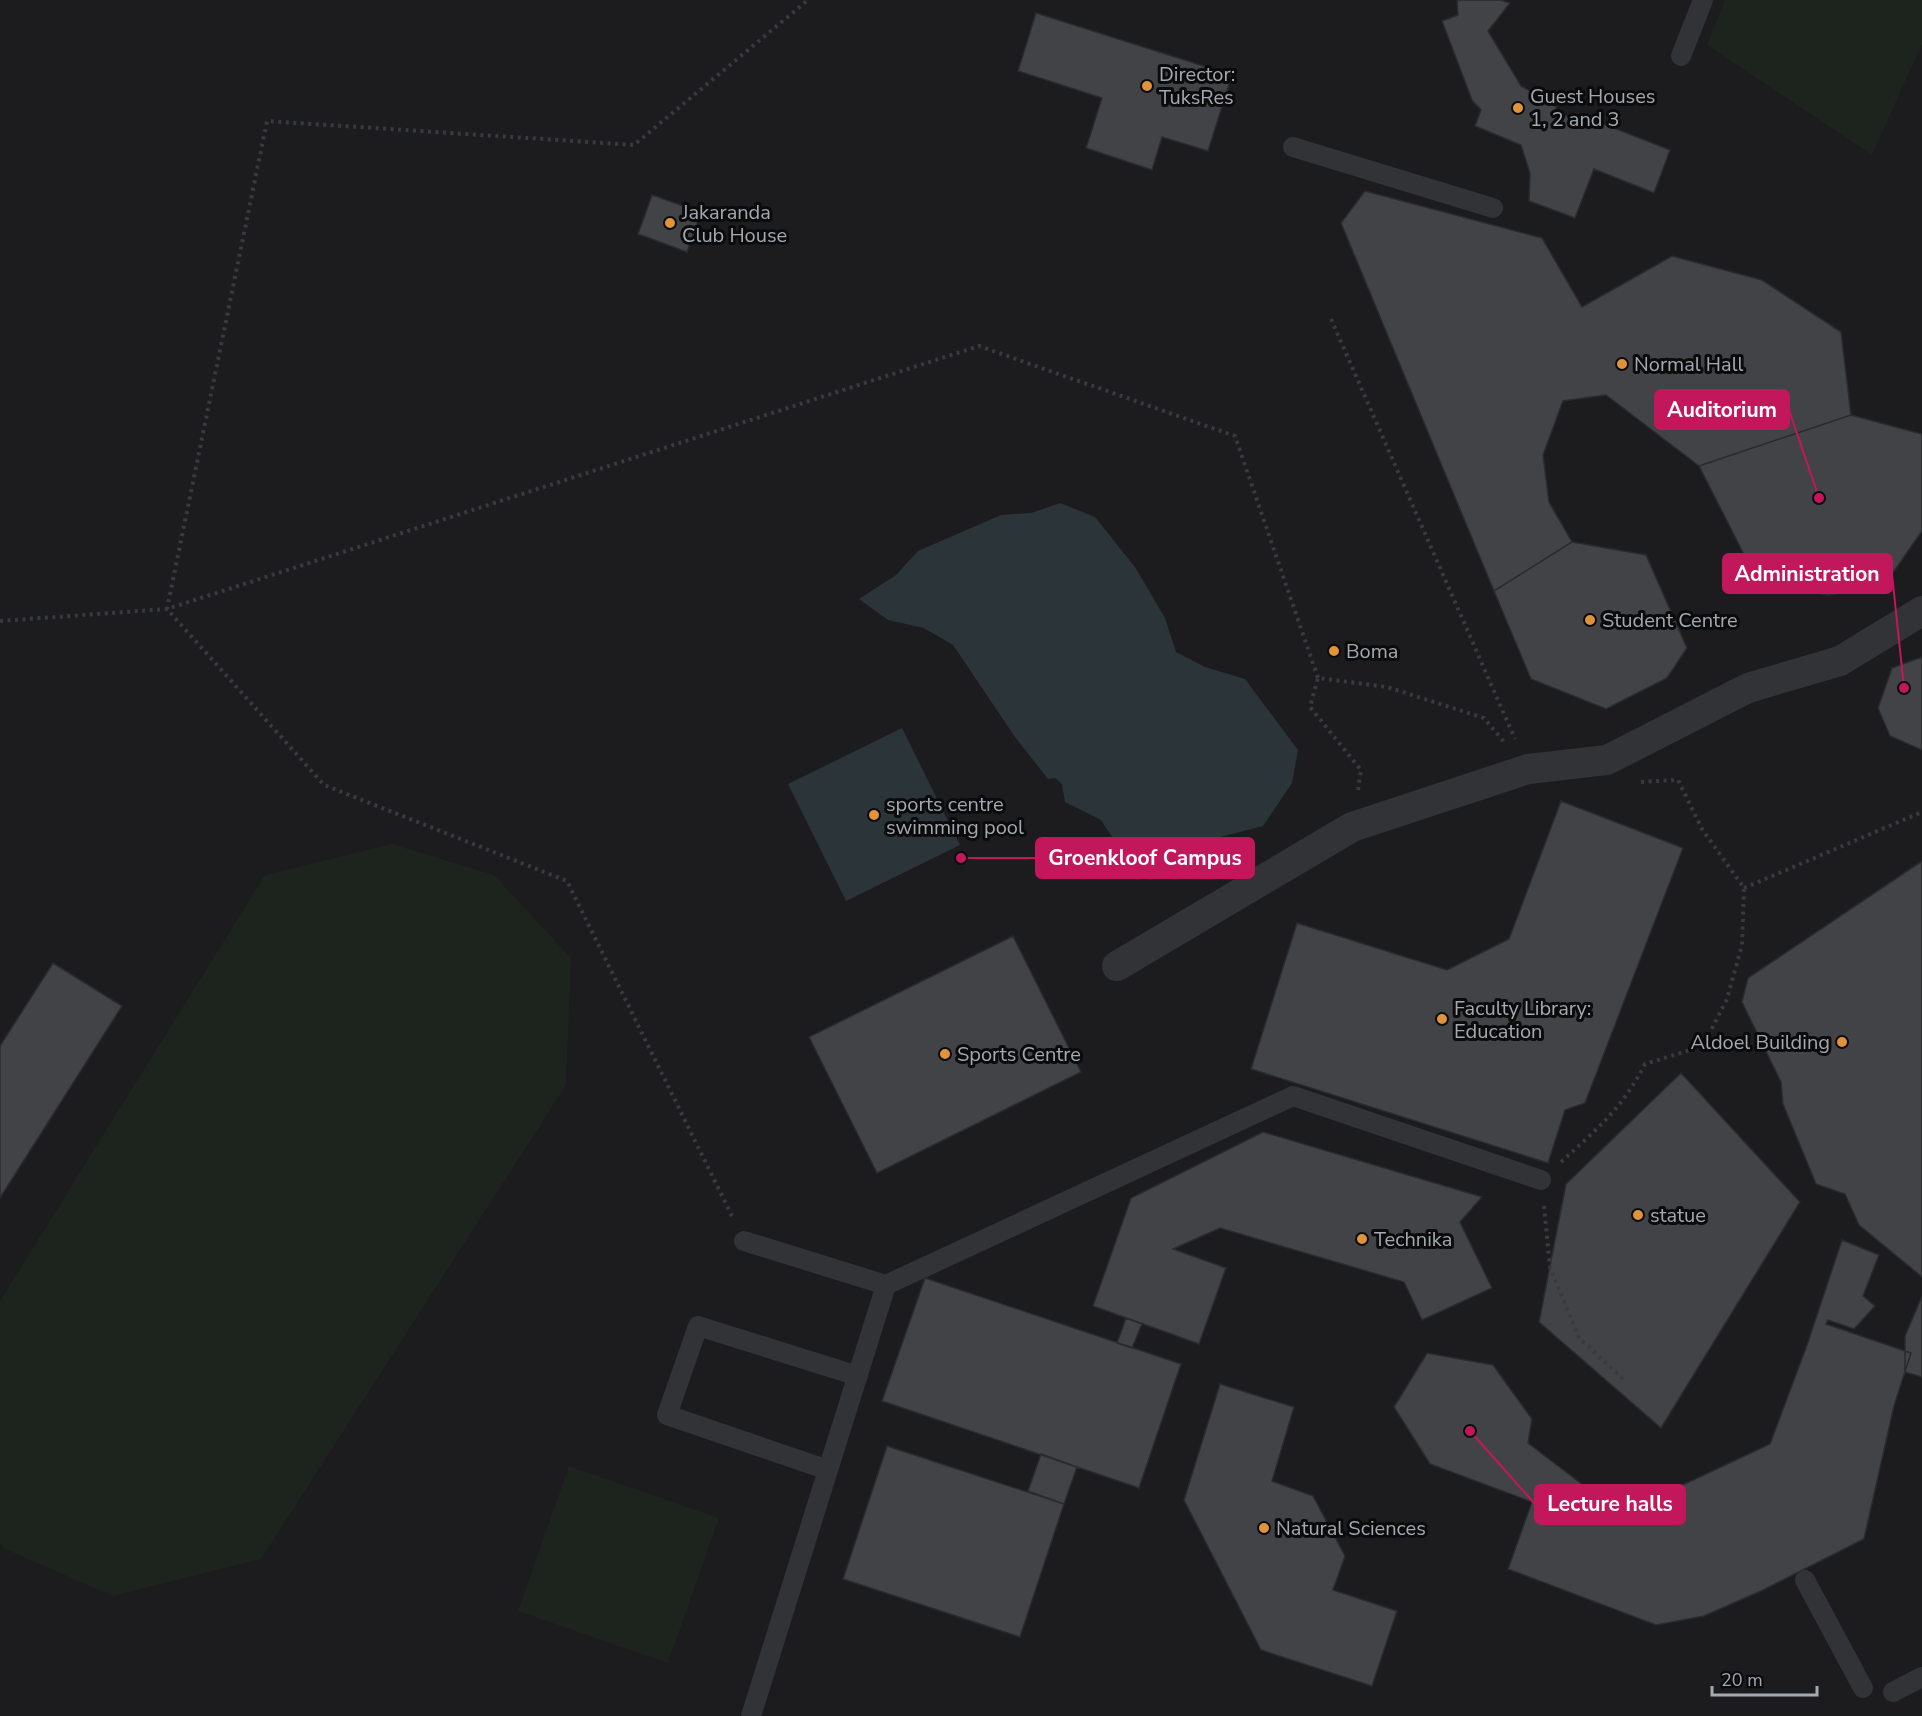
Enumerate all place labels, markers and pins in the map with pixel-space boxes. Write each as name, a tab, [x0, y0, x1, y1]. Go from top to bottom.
place label: Director: TuksRes	[1159, 61, 1235, 111]
marker: Director: TuksRes	[1140, 79, 1154, 93]
place label: Guest Houses 1, 2 and 3	[1530, 83, 1655, 133]
marker: Guest Houses 1, 2 and 3	[1511, 101, 1525, 115]
place label: Jakaranda Club House	[681, 199, 787, 249]
marker: Jakaranda Club House	[663, 216, 677, 230]
place label: Normal Hall	[1634, 351, 1744, 378]
marker: Normal Hall	[1615, 357, 1629, 371]
callout: Auditorium	[1655, 390, 1789, 429]
callout: Administration	[1723, 554, 1892, 593]
place label: Student Centre	[1602, 607, 1738, 634]
marker: Student Centre	[1583, 613, 1597, 627]
place label: Boma	[1346, 638, 1398, 665]
marker: Boma	[1327, 644, 1341, 658]
place label: sports centre swimming pool	[886, 791, 1024, 841]
marker: sports centre swimming pool	[867, 808, 881, 822]
callout: Groenkloof Campus	[1036, 838, 1254, 878]
place label: Faculty Library: Education	[1454, 995, 1591, 1045]
marker: Faculty Library: Education	[1435, 1012, 1449, 1026]
place label: Aldoel Building	[1691, 1029, 1830, 1056]
marker: Aldoel Building	[1835, 1035, 1849, 1049]
place label: Sports Centre	[957, 1041, 1081, 1068]
marker: Sports Centre	[938, 1047, 952, 1061]
place label: statue	[1650, 1202, 1706, 1229]
marker: statue	[1631, 1208, 1645, 1222]
place label: Technika	[1374, 1226, 1452, 1253]
marker: Technika	[1355, 1232, 1369, 1246]
callout: Lecture halls	[1535, 1485, 1685, 1524]
place label: Natural Sciences	[1276, 1515, 1426, 1542]
marker: Natural Sciences	[1257, 1521, 1271, 1535]

